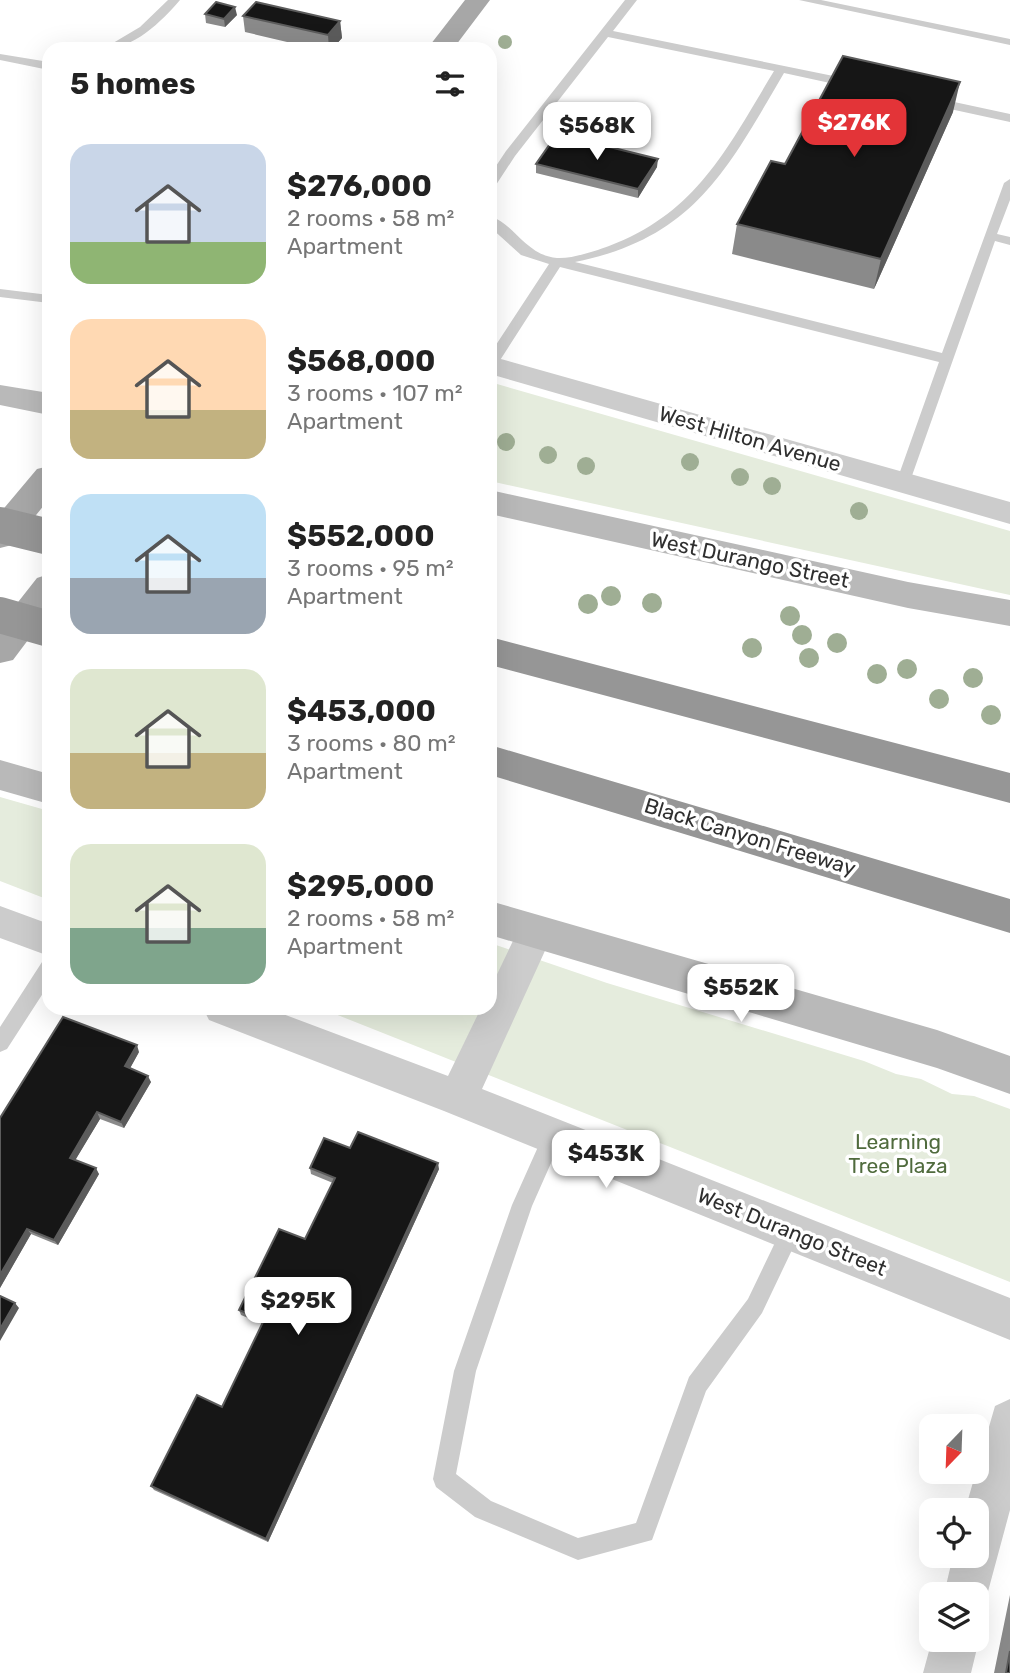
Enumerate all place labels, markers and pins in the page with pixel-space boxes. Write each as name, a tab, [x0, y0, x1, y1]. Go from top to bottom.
pin: $276K	[805, 100, 903, 159]
pin: $568K	[548, 102, 646, 162]
pin: $552K	[692, 964, 790, 1024]
pin: $453K	[557, 1130, 655, 1190]
pin: $295K	[249, 1278, 347, 1337]

